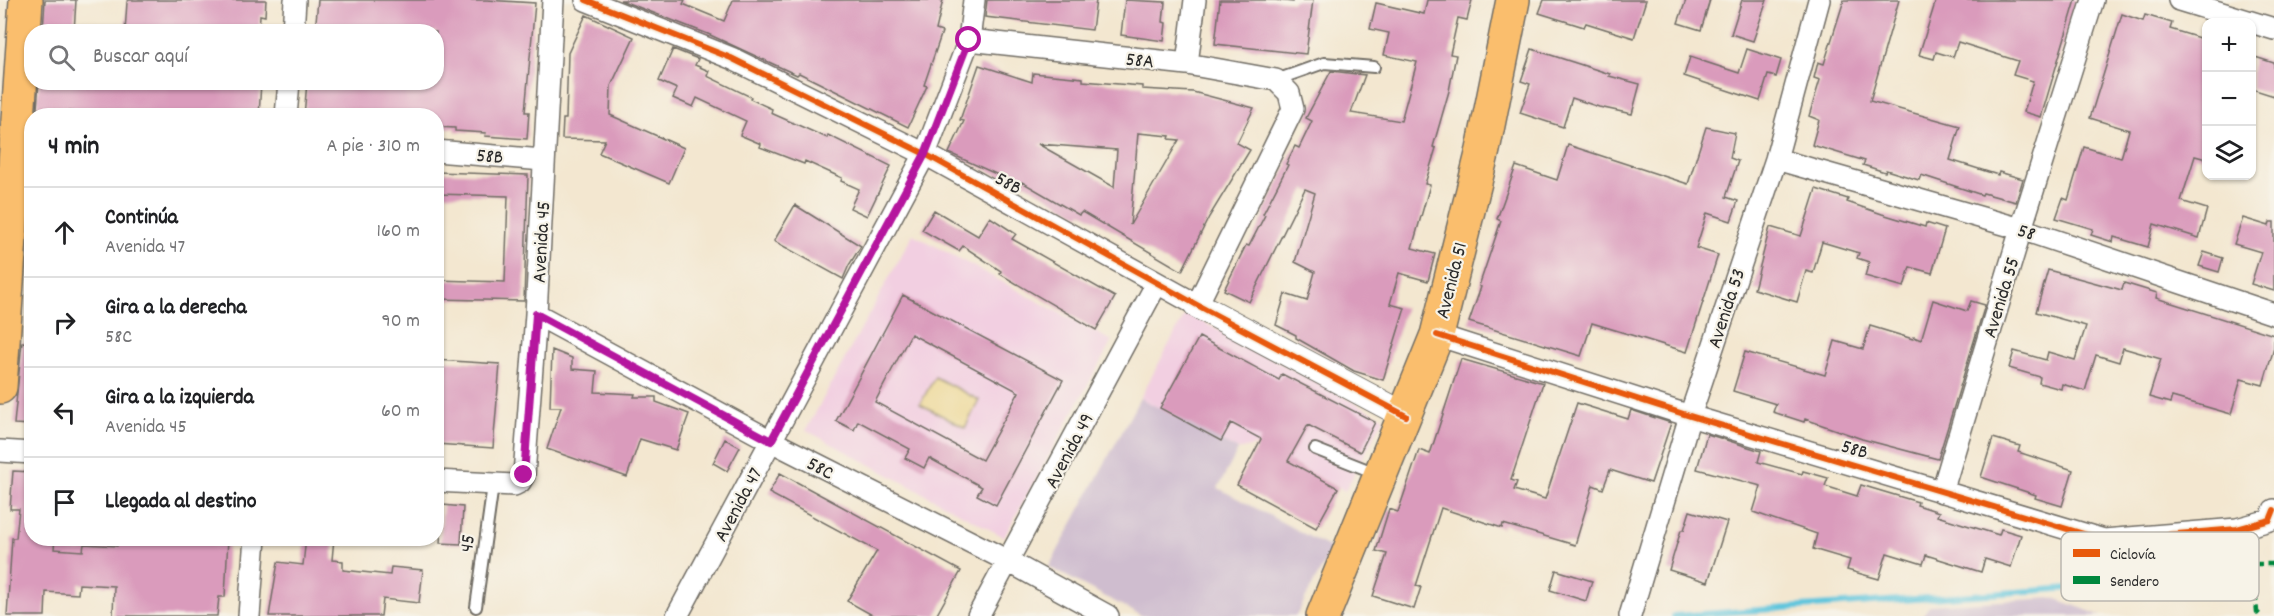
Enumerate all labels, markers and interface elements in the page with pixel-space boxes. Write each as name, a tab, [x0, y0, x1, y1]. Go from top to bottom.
map controls	[2202, 18, 2256, 180]
button: +	[2202, 18, 2256, 72]
search box	[24, 24, 444, 90]
route start	[955, 26, 981, 52]
icon: search	[45, 41, 78, 74]
text: Buscar aquí	[93, 42, 188, 73]
street label: 58A	[1124, 47, 1155, 77]
button: −	[2202, 72, 2256, 126]
button: layers	[2202, 126, 2256, 180]
text: 4 min	[48, 129, 99, 166]
text: A pie · 310 m	[327, 133, 420, 161]
street label: 58B	[475, 143, 504, 173]
street label: 58B	[989, 166, 1026, 203]
street label: Avenida 45	[527, 201, 559, 284]
text: Continúa	[105, 203, 178, 234]
icon: ahead	[48, 216, 81, 249]
text: 160 m	[377, 218, 420, 246]
street label: 58	[2014, 218, 2039, 250]
text: Avenida 47	[105, 234, 185, 262]
street label: Avenida 51	[1430, 240, 1476, 322]
street label: Avenida 55	[1977, 254, 2028, 342]
street label: Avenida 53	[1702, 265, 1754, 352]
text: Gira a la derecha	[105, 293, 247, 324]
icon: right	[48, 306, 81, 339]
text: 90 m	[382, 308, 420, 336]
text: 58C	[105, 324, 132, 352]
text: Gira a la izquierda	[105, 383, 254, 414]
icon: left	[48, 396, 81, 429]
text: 60 m	[381, 398, 420, 426]
street label: Avenida 49	[1039, 409, 1102, 494]
text: Avenida 45	[105, 414, 187, 442]
street label: 58B	[1837, 434, 1871, 468]
street label: 58C	[801, 451, 838, 488]
route end	[510, 461, 536, 487]
street label: Avenida 47	[708, 463, 771, 547]
icon: arrive	[48, 486, 81, 519]
text: Llegada al destino	[105, 487, 257, 518]
legend	[2061, 532, 2259, 601]
street label: 45	[454, 533, 484, 554]
text: Ciclovía	[2110, 544, 2156, 567]
text: Sendero	[2110, 571, 2159, 594]

